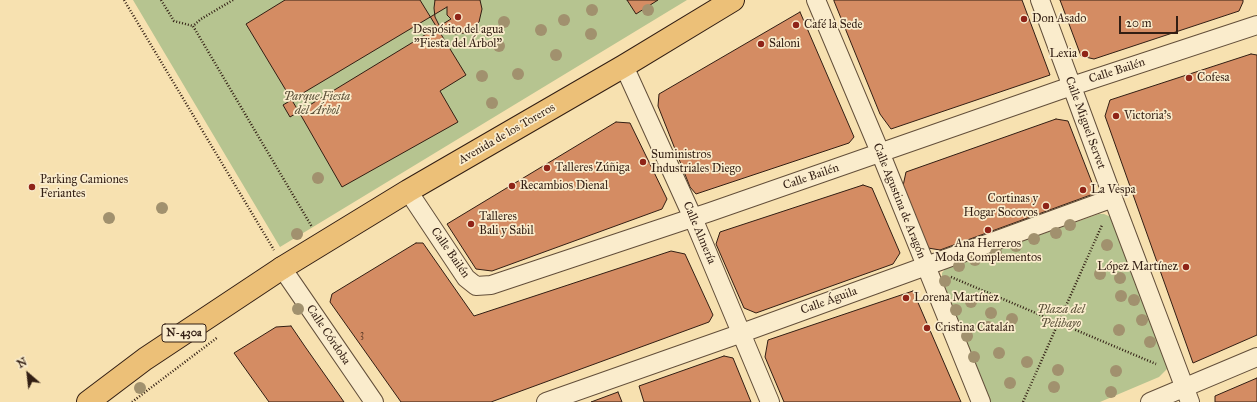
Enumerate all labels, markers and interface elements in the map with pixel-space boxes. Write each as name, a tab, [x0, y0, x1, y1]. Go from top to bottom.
scale bar	[1121, 8, 1180, 34]
marker: Despósito del agua "Fiesta del Árbol"	[453, 12, 463, 22]
place label: Don Asado	[1032, 12, 1086, 26]
marker: Don Asado	[1019, 14, 1029, 24]
text: 20 m	[1126, 16, 1152, 30]
place label: Café la Sede	[804, 18, 863, 32]
marker: Café la Sede	[791, 20, 801, 30]
place label: Despósito del agua "Fiesta del Árbol"	[413, 23, 503, 51]
place label: Saloni	[769, 37, 800, 51]
marker: Saloni	[756, 39, 766, 49]
place label: Lexia	[1049, 47, 1077, 61]
marker: Lexia	[1080, 49, 1090, 59]
street label: Calle Bailén	[1087, 55, 1147, 87]
place label: Cofesa	[1197, 71, 1230, 85]
marker: Cofesa	[1184, 73, 1194, 83]
street label: Calle Miguel Servet	[1062, 75, 1108, 171]
park label: Parque Fiesta del Árbol	[284, 90, 350, 118]
street label: Avenida de los Toreros	[456, 100, 558, 168]
place label: Victoria's	[1124, 109, 1171, 123]
marker: Victoria's	[1111, 111, 1121, 121]
street label: Calle Agustina de Aragón	[869, 141, 929, 261]
place label: Suministros Industriales Diego	[651, 148, 741, 176]
marker: Suministros Industriales Diego	[638, 157, 648, 167]
place label: Talleres Zúñiga	[555, 161, 630, 175]
street label: Calle Bailén	[781, 161, 841, 193]
marker: Talleres Zúñiga	[542, 163, 552, 173]
place label: Parking Camiones Feriantes	[40, 173, 128, 201]
place label: Recambios Dienal	[520, 179, 608, 193]
marker: Recambios Dienal	[507, 181, 517, 191]
marker: Parking Camiones Feriantes	[27, 182, 37, 192]
place label: La Vespa	[1091, 183, 1135, 197]
marker: La Vespa	[1078, 185, 1088, 195]
place label: Cortinas y Hogar Socovos	[964, 192, 1038, 220]
street label: Calle Almería	[679, 200, 719, 266]
marker: Cortinas y Hogar Socovos	[1041, 201, 1051, 211]
place label: Talleres Bali y Sabil	[479, 210, 534, 238]
marker: Talleres Bali y Sabil	[466, 219, 476, 229]
street label: Calle Bailén	[427, 225, 473, 281]
marker: Ana Herreros Moda Complementos	[983, 225, 993, 235]
place label: Ana Herreros Moda Complementos	[935, 237, 1041, 265]
place label: López Martínez	[1097, 260, 1178, 274]
marker: López Martínez	[1181, 262, 1191, 272]
street label: Calle Águila	[799, 284, 859, 318]
place label: Lorena Martínez	[914, 291, 999, 305]
marker: Lorena Martínez	[901, 293, 911, 303]
street label: Calle Córdoba	[303, 302, 353, 368]
park label: Plaza del Pelibayo	[1037, 303, 1085, 331]
place label: Cristina Catalán	[935, 321, 1014, 335]
marker: Cristina Catalán	[922, 323, 932, 333]
road number: N-430a	[162, 324, 206, 342]
house number: 3	[360, 329, 364, 341]
north arrow	[8, 354, 48, 394]
text: N	[15, 355, 29, 371]

